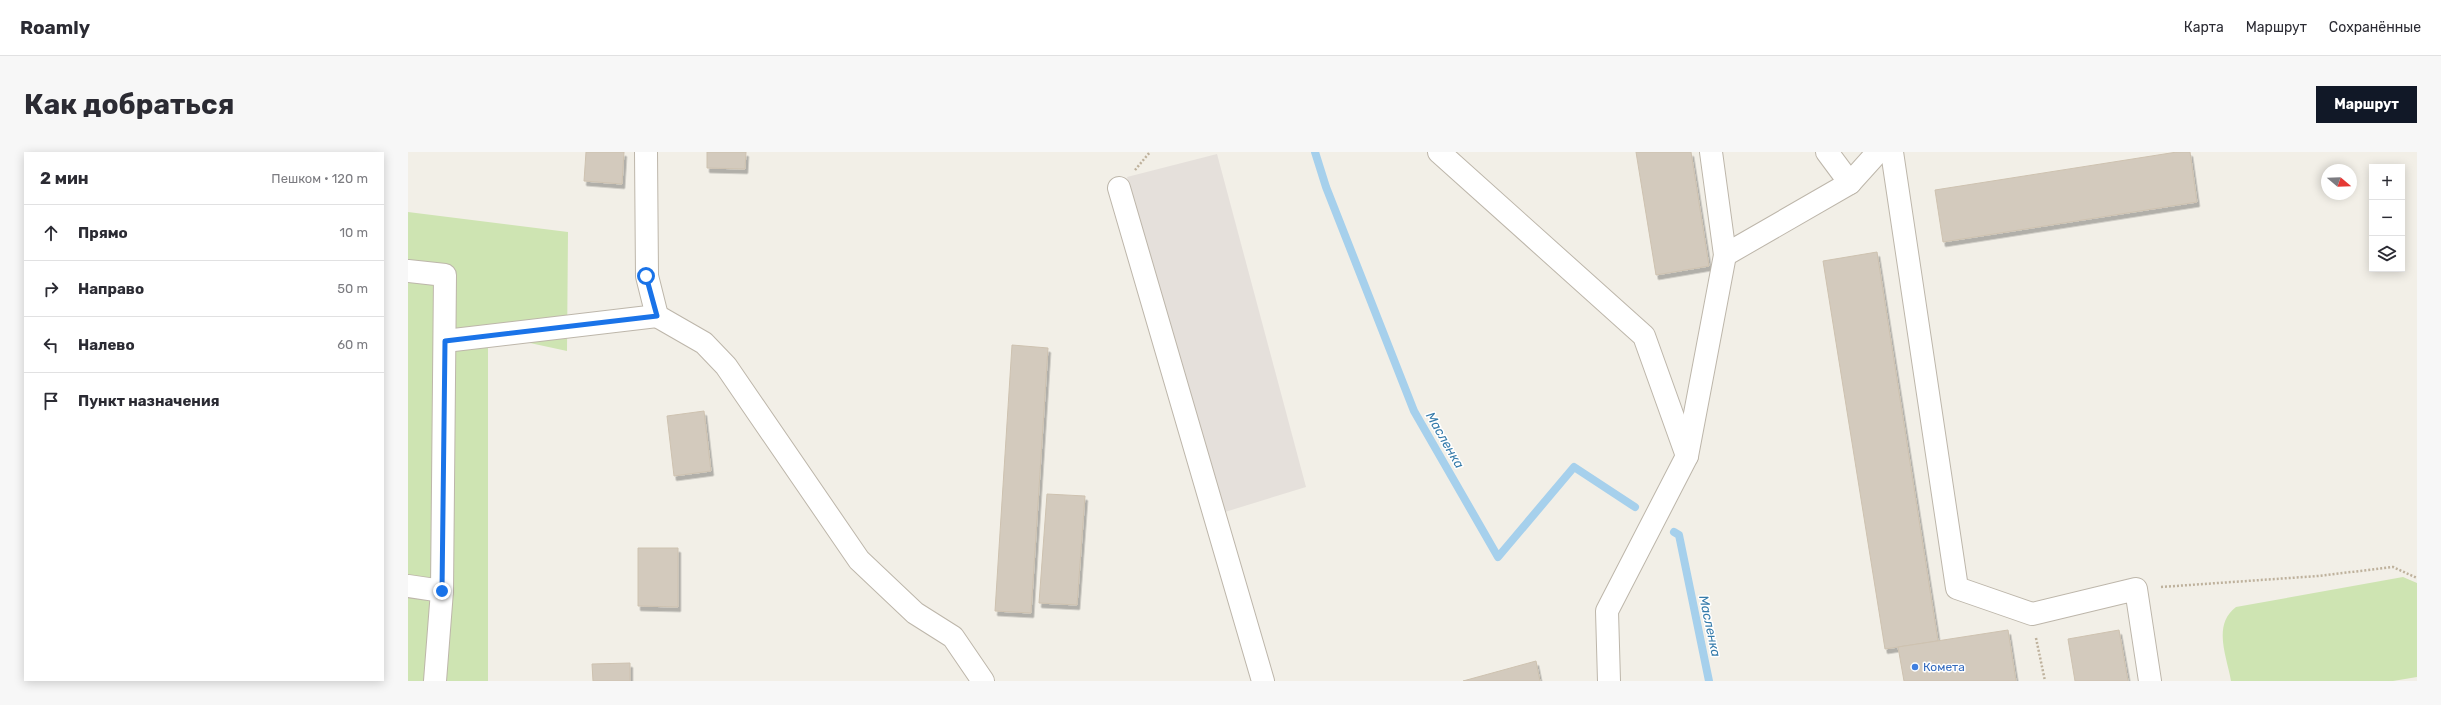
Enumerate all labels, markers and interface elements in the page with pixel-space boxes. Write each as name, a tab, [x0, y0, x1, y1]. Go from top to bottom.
text: Roamly	[20, 16, 90, 39]
text: Карта	[2184, 19, 2224, 36]
text: Маршрут	[2246, 19, 2307, 36]
text: Сохранённые	[2329, 19, 2421, 36]
button: Маршрут	[2316, 86, 2417, 123]
text: Как добраться	[24, 88, 234, 121]
north arrow	[2321, 164, 2357, 200]
map controls	[2369, 164, 2405, 272]
button: +	[2369, 164, 2405, 200]
text: 2 мин	[40, 168, 89, 188]
text: Пешком · 120 m	[271, 171, 368, 186]
button: −	[2369, 200, 2405, 236]
icon: ahead	[40, 222, 62, 244]
text: Прямо	[78, 224, 128, 242]
text: 10 m	[339, 225, 368, 240]
button: layers	[2369, 236, 2405, 272]
route start	[637, 267, 655, 285]
icon: right	[40, 278, 62, 300]
text: Направо	[78, 280, 144, 298]
text: 50 m	[337, 281, 368, 296]
icon: left	[40, 334, 62, 356]
text: Налево	[78, 336, 135, 354]
text: 60 m	[337, 337, 368, 352]
icon: arrive	[40, 390, 62, 412]
text: Пункт назначения	[78, 392, 220, 410]
water label: Масленка	[1423, 409, 1467, 471]
route end	[433, 582, 451, 600]
water label: Масленка	[1696, 594, 1724, 658]
place label: Комета	[1923, 660, 1965, 674]
marker: Комета	[1910, 662, 1920, 672]

